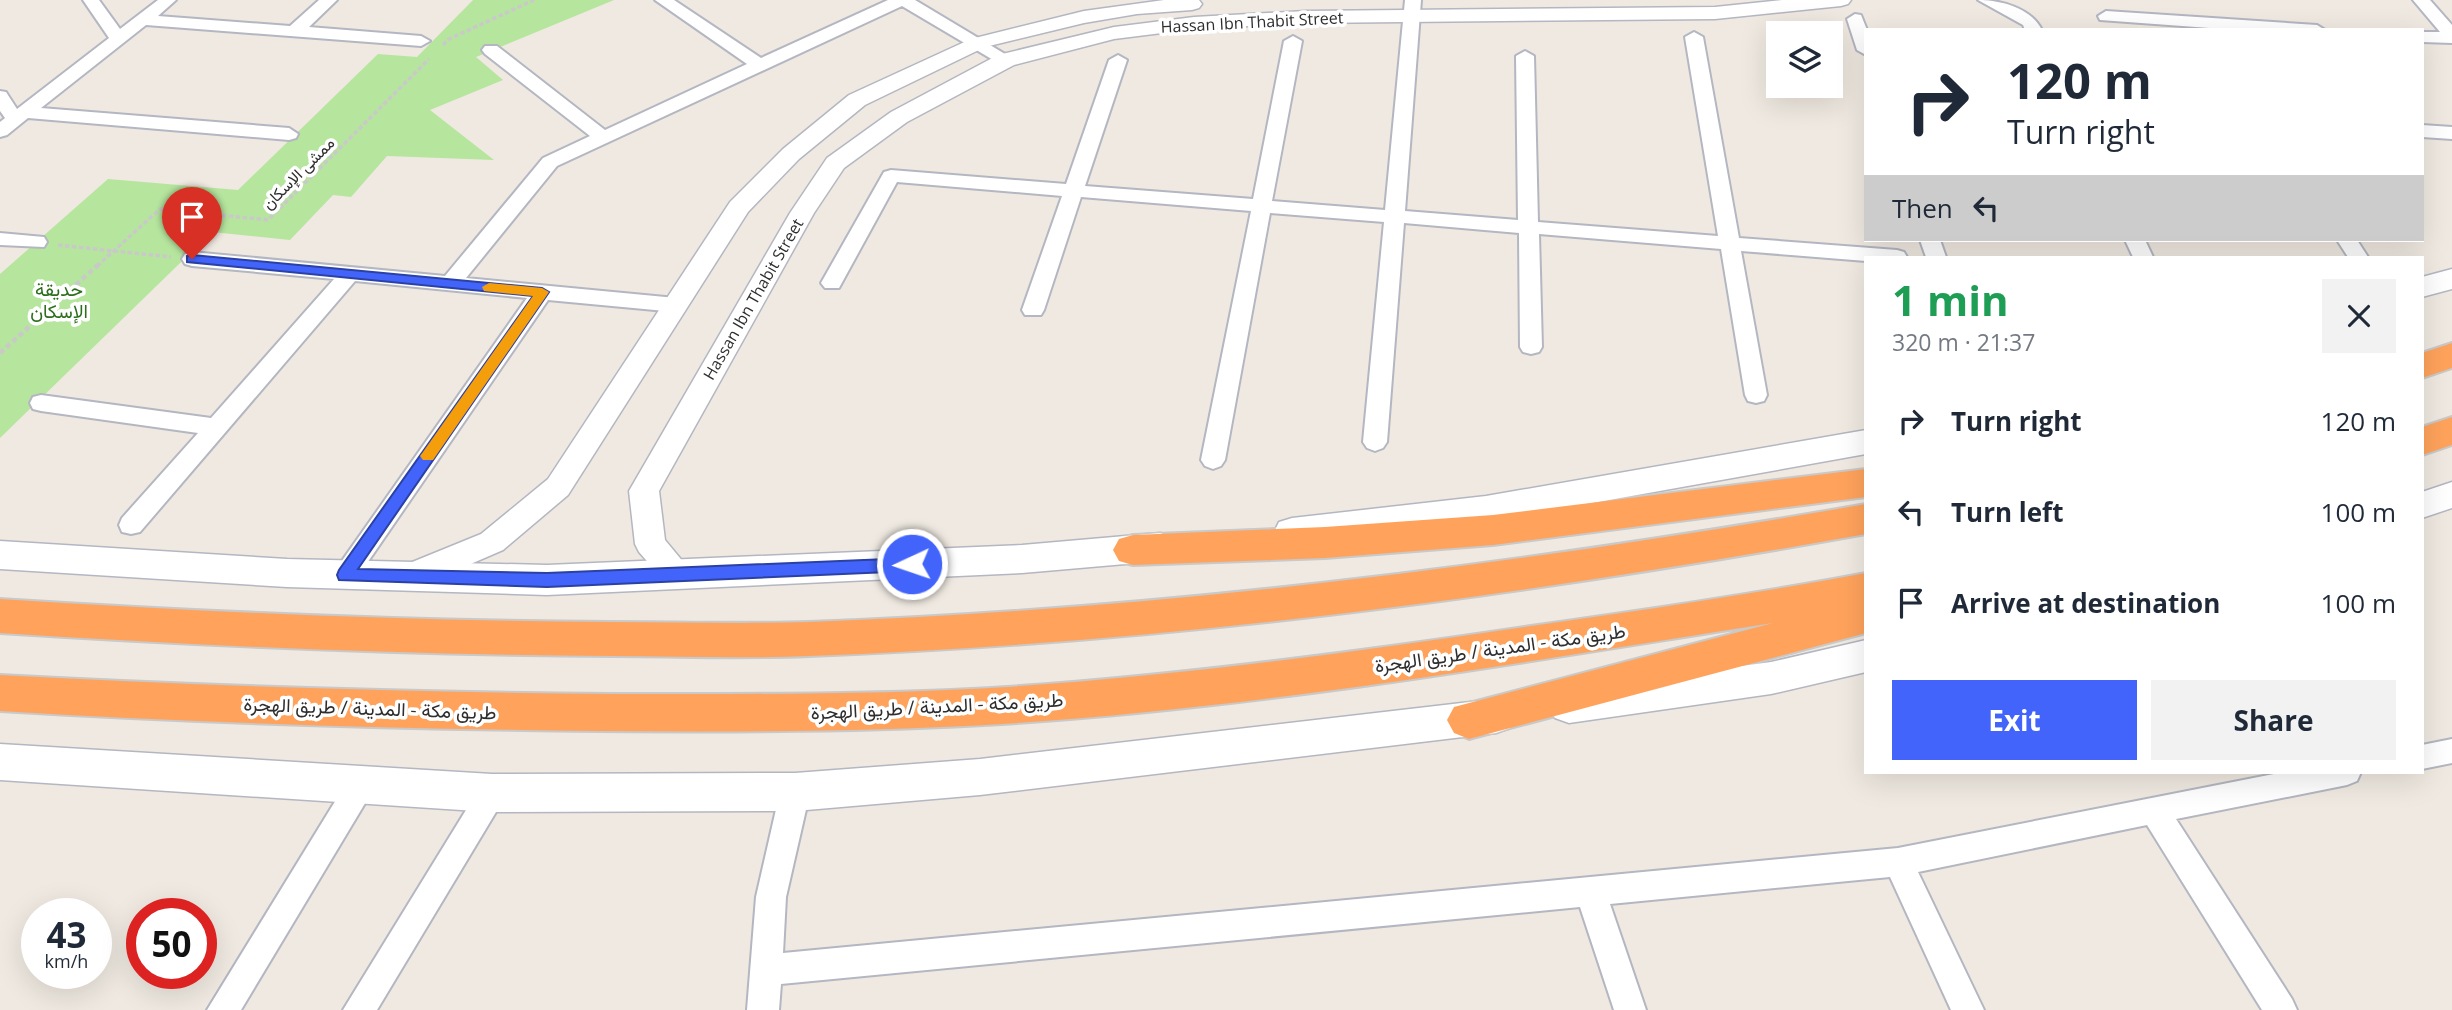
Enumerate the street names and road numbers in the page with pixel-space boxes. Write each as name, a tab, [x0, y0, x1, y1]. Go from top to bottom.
street label: Hassan Ibn Thabit Street	[1160, 6, 1344, 38]
street label: ممشى الإسكان	[257, 132, 339, 214]
street label: Hassan Ibn Thabit Street	[698, 214, 808, 384]
street label: طريق مكة - المدينة / طريق الهجرة	[1373, 618, 1627, 678]
street label: طريق مكة - المدينة / طريق الهجرة	[810, 686, 1064, 726]
street label: طريق مكة - المدينة / طريق الهجرة	[243, 691, 497, 725]

